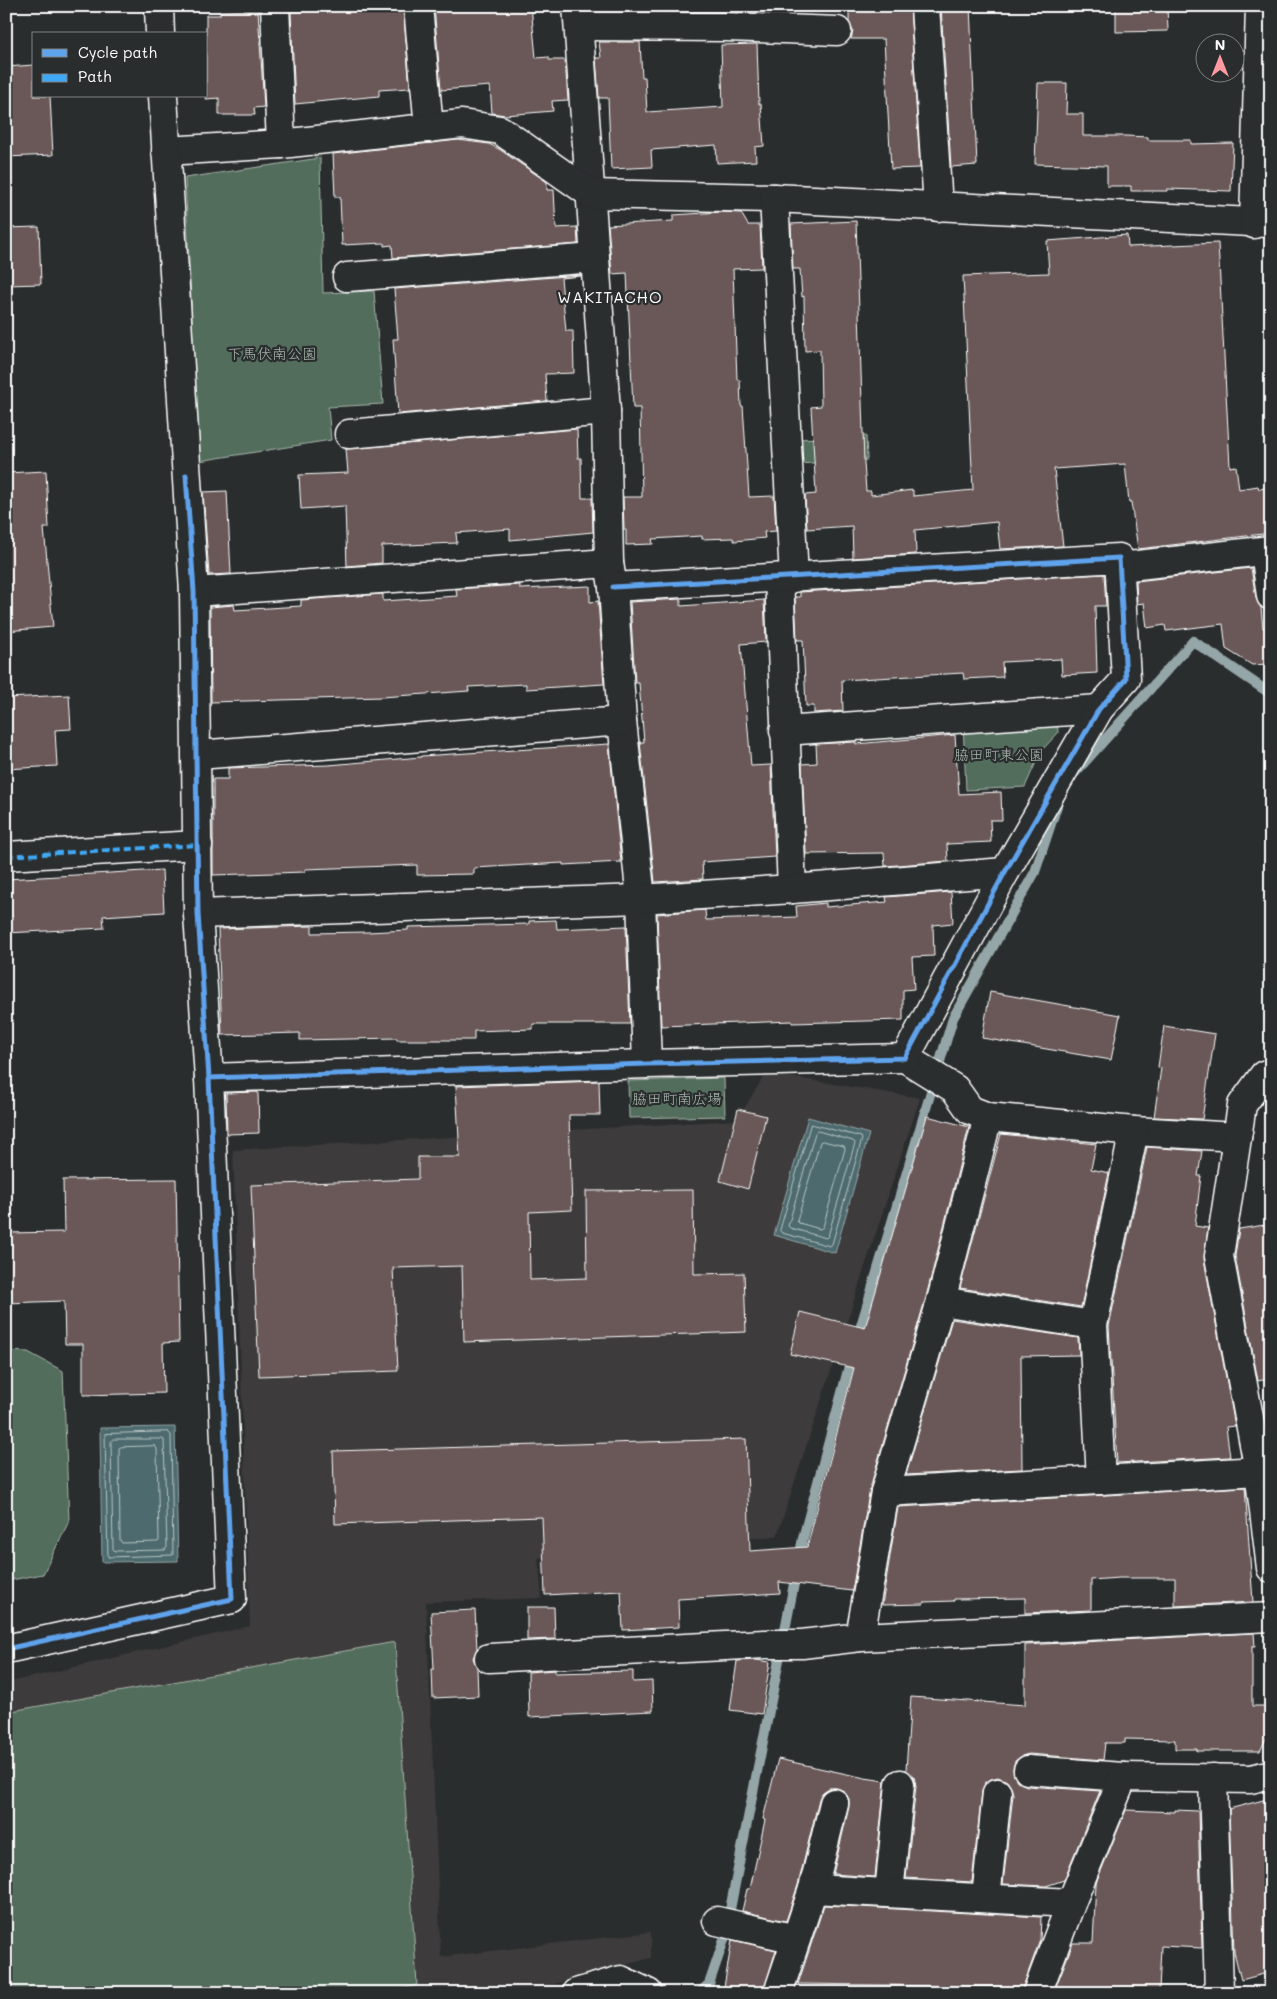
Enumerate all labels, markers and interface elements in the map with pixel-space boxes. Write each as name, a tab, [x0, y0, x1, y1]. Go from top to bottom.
legend	[32, 32, 208, 98]
north arrow	[1194, 32, 1244, 82]
text: N	[1215, 35, 1225, 54]
text: Cycle path	[78, 42, 157, 62]
text: Path	[78, 66, 112, 86]
district label: WAKITACHO	[557, 286, 663, 307]
park label: 下馬伏南公園	[227, 343, 317, 363]
park label: 脇田町東公園	[954, 744, 1044, 764]
park label: 脇田町南広場	[632, 1088, 722, 1108]

